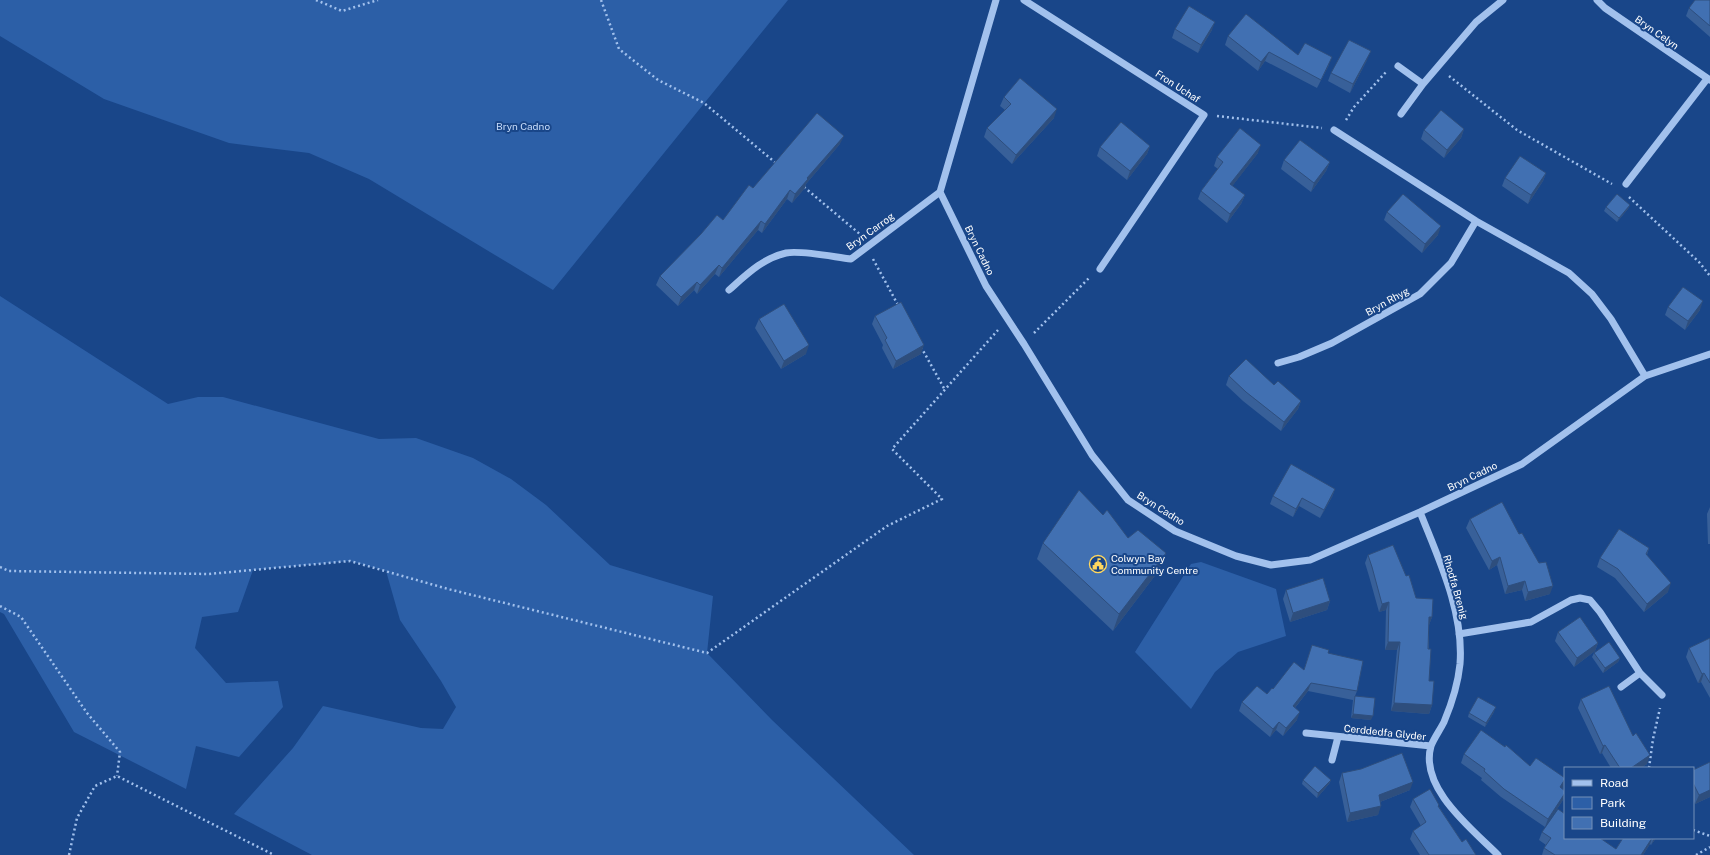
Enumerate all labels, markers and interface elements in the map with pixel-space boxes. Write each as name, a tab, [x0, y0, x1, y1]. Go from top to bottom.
street label: Bryn Celyn	[1633, 13, 1681, 52]
street label: Fron Uchaf	[1153, 67, 1203, 105]
park label: Bryn Cadno	[496, 120, 550, 132]
street label: Bryn Carrog	[844, 210, 896, 252]
street label: Bryn Cadno	[963, 223, 997, 277]
street label: Bryn Rhyg	[1363, 284, 1411, 318]
street label: Bryn Cadno	[1445, 459, 1499, 493]
street label: Bryn Cadno	[1135, 489, 1187, 528]
place label: Colwyn Bay Community Centre	[1111, 552, 1198, 576]
street label: Rhodfa Brenig	[1441, 553, 1471, 621]
public building icon: Colwyn Bay Community Centre	[1088, 554, 1108, 574]
street label: Cerddedfa Glyder	[1343, 722, 1427, 742]
legend	[1564, 767, 1694, 839]
text: Road	[1600, 776, 1628, 790]
text: Park	[1600, 796, 1626, 810]
text: Building	[1600, 816, 1646, 830]

